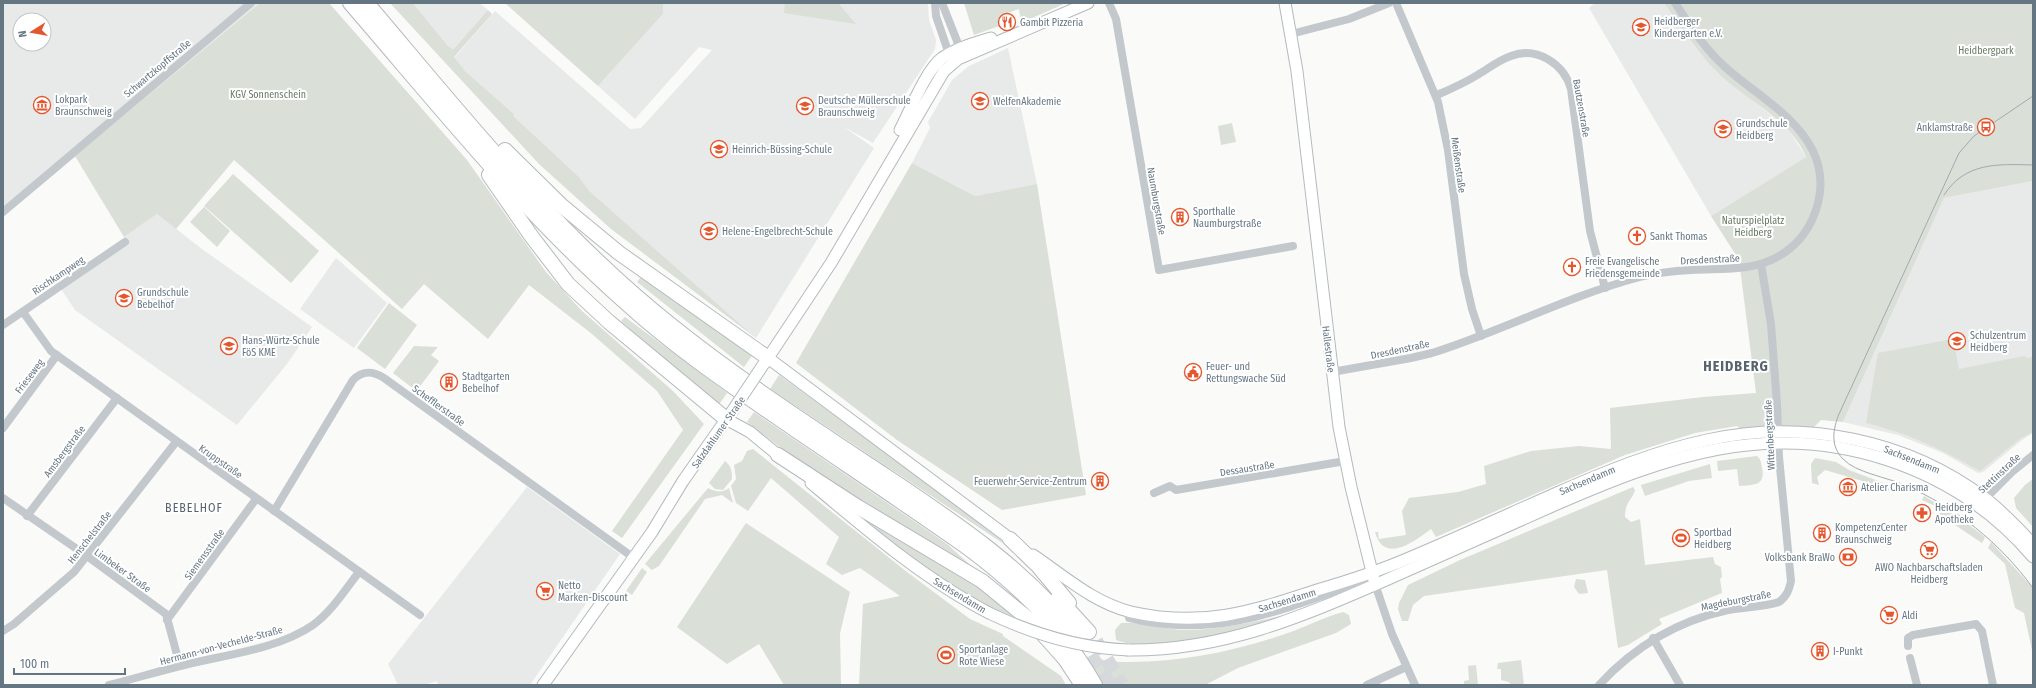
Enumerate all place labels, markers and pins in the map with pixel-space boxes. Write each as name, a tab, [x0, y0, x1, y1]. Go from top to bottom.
restaurant icon: Gambit Pizzeria	[997, 12, 1017, 32]
place label: Heidberger Kindergarten e.V.	[1654, 16, 1722, 40]
place label: Gambit Pizzeria	[1020, 17, 1083, 29]
school or university icon: Heidberger Kindergarten e.V.	[1631, 17, 1651, 37]
school or university icon: WelfenAkademie	[970, 91, 990, 111]
place label: Lokpark Braunschweig	[55, 94, 112, 118]
museum icon: Lokpark Braunschweig	[32, 95, 52, 115]
place label: Deutsche Müllerschule Braunschweig	[818, 95, 911, 119]
school or university icon: Deutsche Müllerschule Braunschweig	[795, 96, 815, 116]
place label: WelfenAkademie	[993, 96, 1061, 108]
bus stop icon: Anklamstraße	[1976, 117, 1996, 137]
place label: Grundschule Heidberg	[1736, 118, 1788, 142]
school or university icon: Grundschule Heidberg	[1713, 119, 1733, 139]
place label: Anklamstraße	[1917, 122, 1973, 134]
school or university icon: Heinrich-Büssing-Schule	[709, 139, 729, 159]
place label: Heinrich-Büssing-Schule	[732, 144, 832, 156]
place label: Sporthalle Naumburgstraße	[1193, 206, 1261, 230]
building icon: Sporthalle Naumburgstraße	[1170, 207, 1190, 227]
school or university icon: Helene-Engelbrecht-Schule	[699, 221, 719, 241]
place label: Helene-Engelbrecht-Schule	[722, 226, 833, 238]
church icon: Sankt Thomas	[1627, 226, 1647, 246]
place label: Sankt Thomas	[1650, 231, 1707, 243]
place label: Freie Evangelische Friedensgemeinde	[1585, 256, 1660, 280]
church icon: Freie Evangelische Friedensgemeinde	[1562, 257, 1582, 277]
place label: Grundschule Bebelhof	[137, 287, 189, 311]
school or university icon: Grundschule Bebelhof	[114, 288, 134, 308]
place label: Schulzentrum Heidberg	[1970, 330, 2026, 354]
school or university icon: Schulzentrum Heidberg	[1947, 331, 1967, 351]
place label: Hans-Würtz-Schule FöS KME	[242, 335, 320, 359]
school or university icon: Hans-Würtz-Schule FöS KME	[219, 336, 239, 356]
place label: Feuer- und Rettungswache Süd	[1206, 361, 1286, 385]
public building icon: Feuer- und Rettungswache Süd	[1183, 362, 1203, 382]
place label: Stadtgarten Bebelhof	[462, 371, 510, 395]
building icon: Stadtgarten Bebelhof	[439, 372, 459, 392]
building icon: Feuerwehr-Service-Zentrum	[1090, 471, 1110, 491]
place label: Feuerwehr-Service-Zentrum	[974, 476, 1087, 488]
museum icon: Atelier Charisma	[1838, 477, 1858, 497]
place label: Atelier Charisma	[1861, 482, 1928, 494]
place label: Heidberg Apotheke	[1935, 502, 1974, 526]
pharmacy icon: Heidberg Apotheke	[1912, 503, 1932, 523]
place label: KompetenzCenter Braunschweig	[1835, 522, 1908, 546]
building icon: KompetenzCenter Braunschweig	[1812, 523, 1832, 543]
place label: Sportbad Heidberg	[1694, 527, 1732, 551]
sports icon: Sportbad Heidberg	[1671, 528, 1691, 548]
supermarket icon: AWO Nachbarschaftsladen Heidberg	[1919, 540, 1939, 560]
bank icon: Volksbank BraWo	[1838, 547, 1858, 567]
place label: Volksbank BraWo	[1765, 552, 1835, 564]
place label: AWO Nachbarschaftsladen Heidberg	[1875, 562, 1983, 586]
place label: Netto Marken-Discount	[558, 580, 628, 604]
supermarket icon: Netto Marken-Discount	[535, 581, 555, 601]
supermarket icon: Aldi	[1879, 605, 1899, 625]
place label: Aldi	[1902, 610, 1918, 622]
building icon: I-Punkt	[1810, 641, 1830, 661]
place label: Sportanlage Rote Wiese	[959, 644, 1008, 668]
sports icon: Sportanlage Rote Wiese	[936, 645, 956, 665]
place label: I-Punkt	[1833, 646, 1863, 658]

